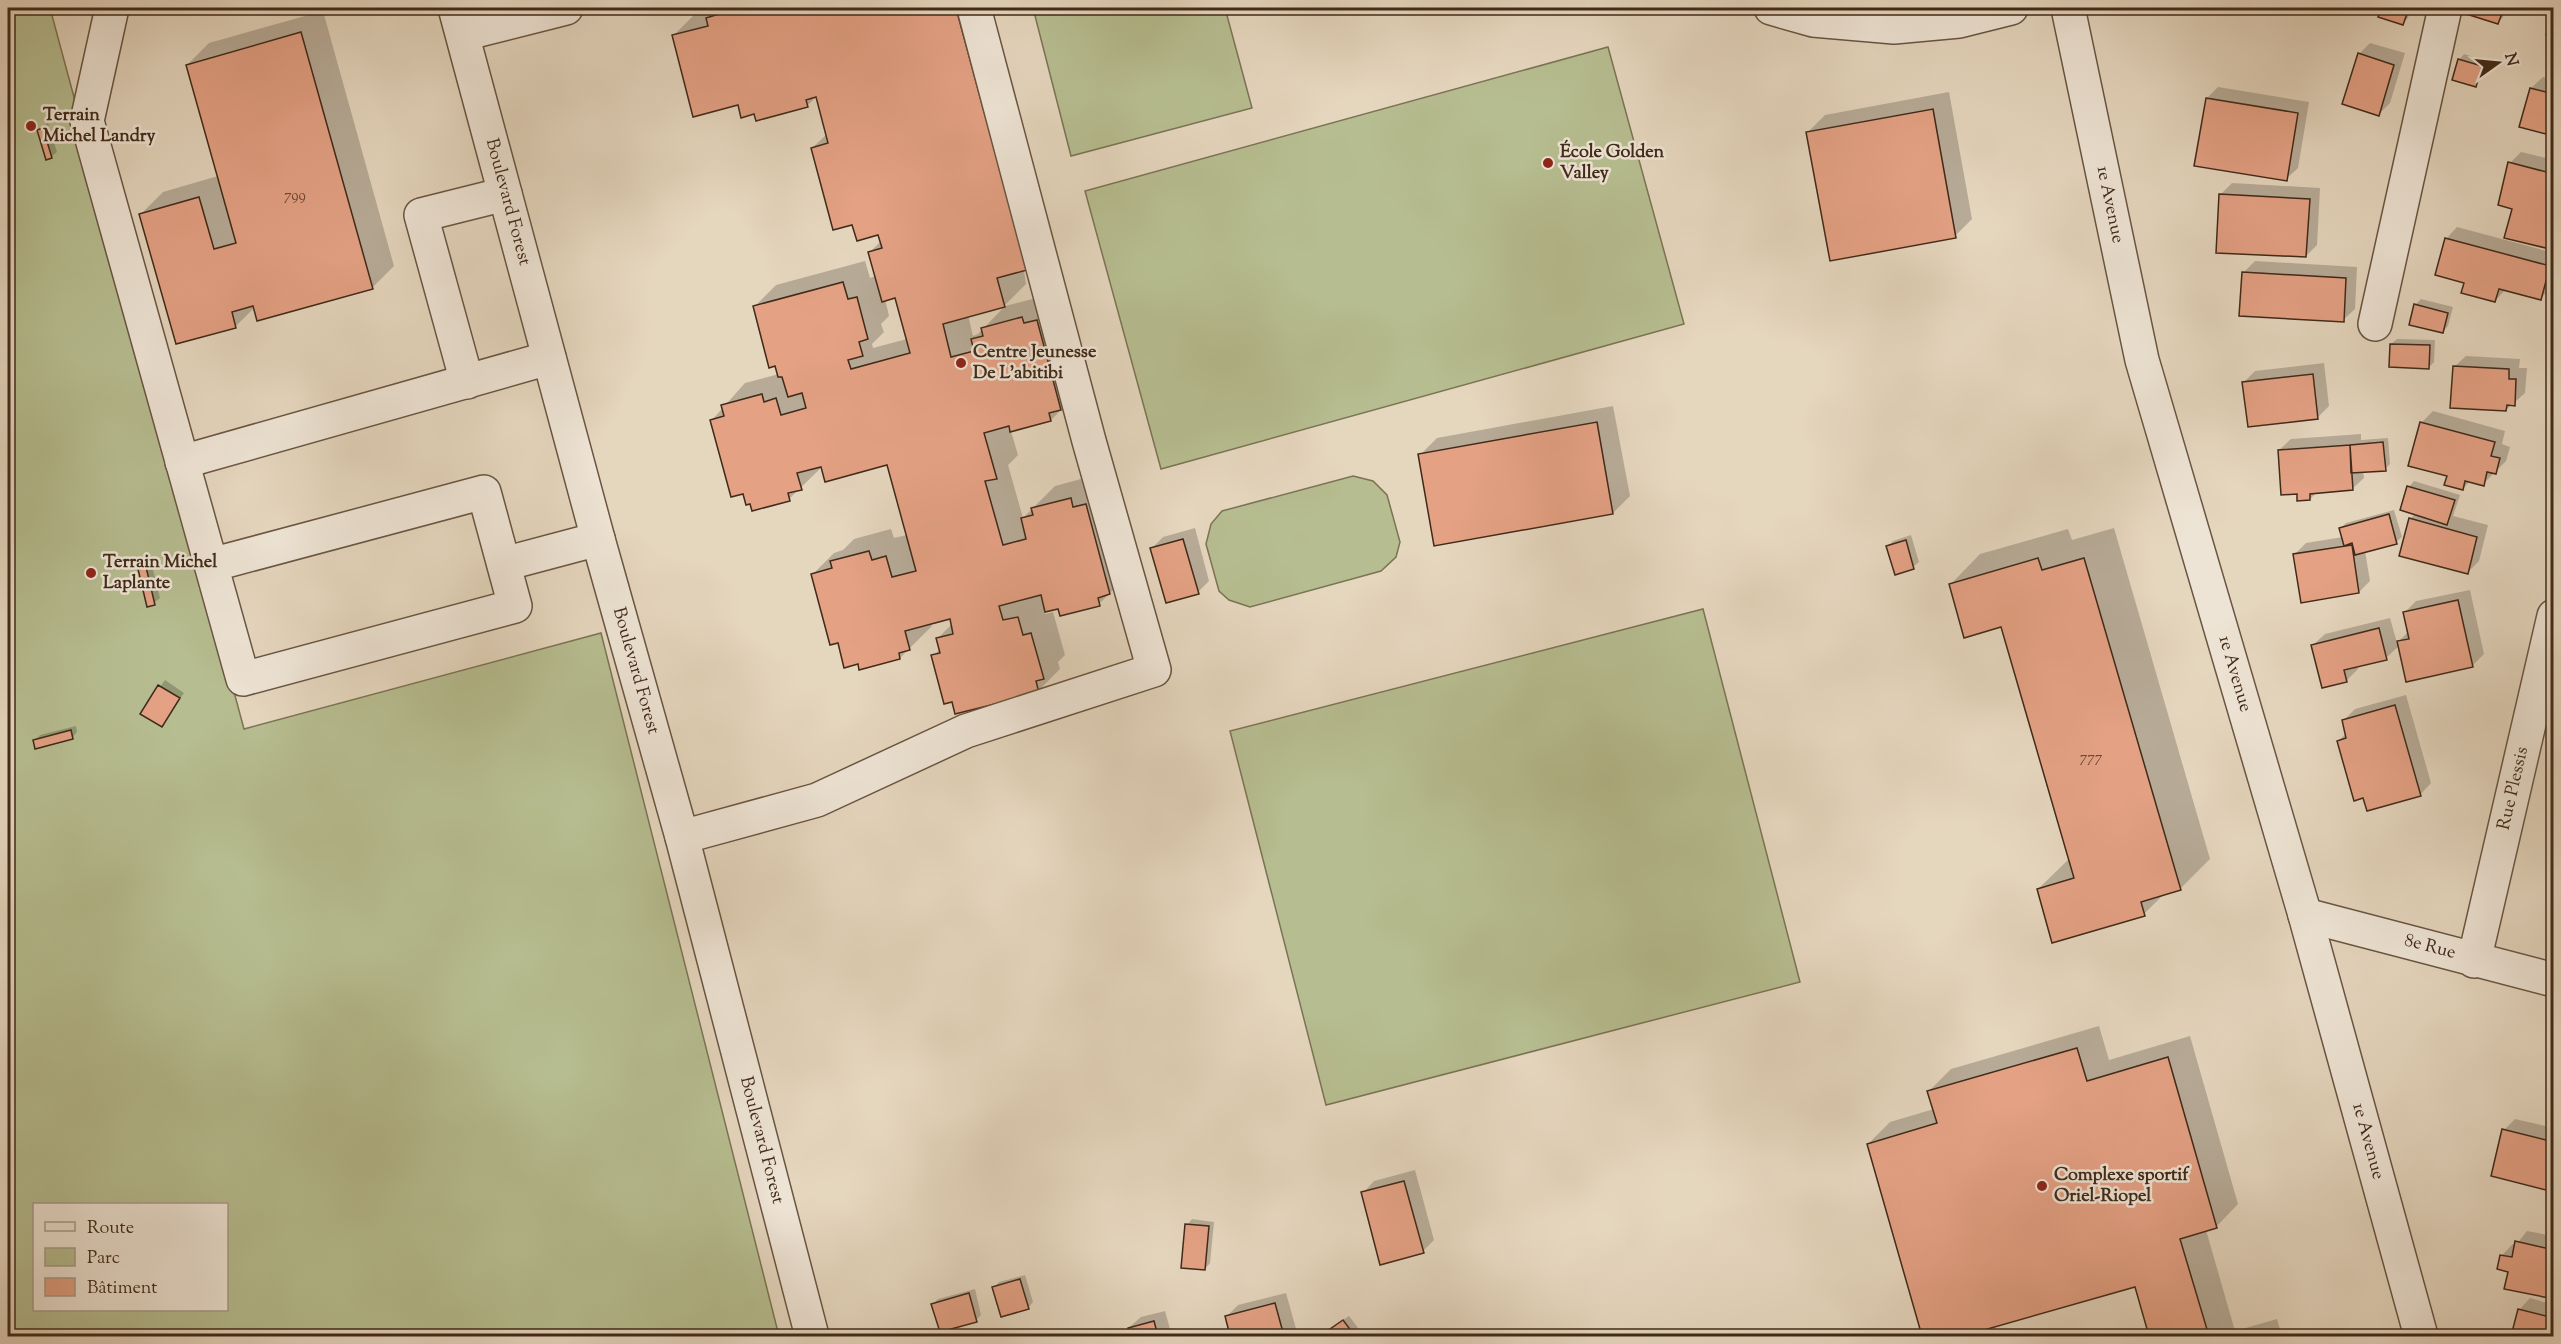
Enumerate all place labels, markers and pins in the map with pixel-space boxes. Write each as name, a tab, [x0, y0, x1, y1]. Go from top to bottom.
place label: Terrain Michel Landry	[43, 103, 155, 150]
marker: Terrain Michel Landry	[24, 119, 38, 133]
place label: École Golden Valley	[1560, 139, 1665, 187]
marker: École Golden Valley	[1541, 156, 1555, 170]
place label: Centre Jeunesse De L'abitibi	[973, 340, 1097, 387]
marker: Centre Jeunesse De L'abitibi	[954, 356, 968, 370]
place label: Terrain Michel Laplante	[103, 550, 218, 597]
marker: Terrain Michel Laplante	[84, 566, 98, 580]
place label: Complexe sportif Oriel-Riopel	[2054, 1163, 2190, 1210]
marker: Complexe sportif Oriel-Riopel	[2035, 1179, 2049, 1193]

